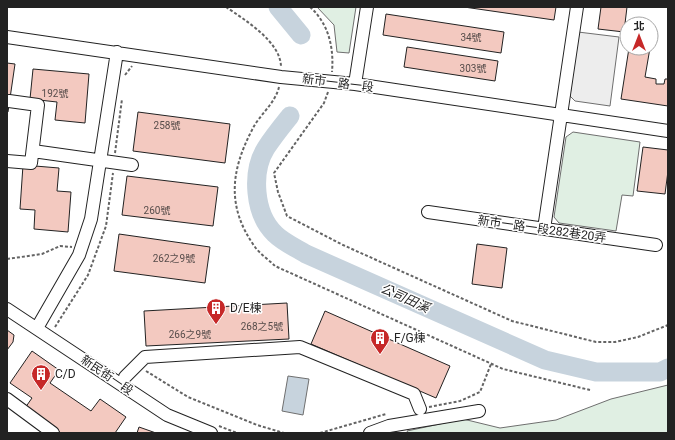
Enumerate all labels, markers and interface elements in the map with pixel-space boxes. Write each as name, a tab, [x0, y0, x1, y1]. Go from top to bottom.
north arrow	[619, 16, 659, 56]
text: 北	[634, 20, 645, 33]
house number: 34號	[460, 32, 482, 43]
house number: 303號	[460, 63, 486, 74]
street label: 新市一路一段	[301, 72, 375, 94]
house number: 192號	[42, 88, 68, 99]
house number: 258號	[154, 120, 180, 131]
house number: 260號	[144, 205, 170, 216]
street label: 新市一路一段282巷20弄	[477, 213, 607, 245]
house number: 262之9號	[153, 253, 195, 264]
water label: 公司田溪	[378, 281, 434, 316]
building icon: D/E棟	[205, 297, 227, 325]
place label: D/E棟	[230, 301, 262, 315]
house number: 268之5號	[241, 321, 283, 332]
building icon: F/G棟	[369, 327, 391, 355]
house number: 266之9號	[169, 329, 211, 340]
place label: F/G棟	[394, 331, 426, 345]
street label: 新民街一段	[78, 352, 136, 398]
building icon: C/D	[30, 363, 52, 391]
place label: C/D	[55, 367, 76, 381]

